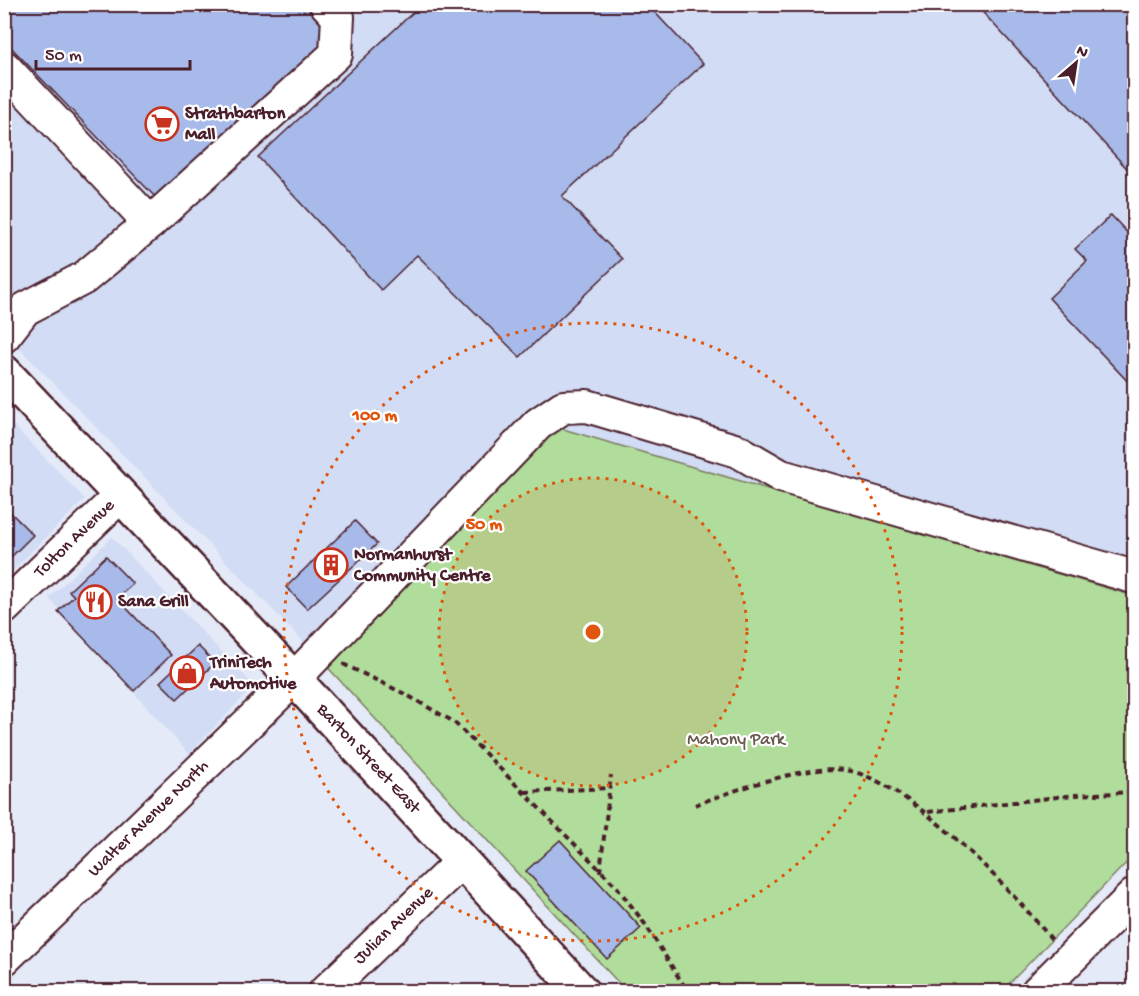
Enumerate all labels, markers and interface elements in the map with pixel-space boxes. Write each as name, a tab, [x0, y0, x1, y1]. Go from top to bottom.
scale bar	[36, 33, 190, 71]
north arrow	[1046, 33, 1106, 93]
text: N	[1072, 42, 1091, 64]
text: 50 m	[45, 46, 82, 67]
place label: Strathbarton Mall	[185, 104, 286, 146]
supermarket icon: Strathbarton Mall	[144, 106, 180, 142]
text: 100 m	[352, 406, 398, 427]
street label: Tolton Avenue	[30, 495, 120, 583]
text: 50 m	[466, 515, 503, 536]
place label: Normanhurst Community Centre	[353, 545, 491, 587]
building icon: Normanhurst Community Centre	[313, 547, 349, 583]
restaurant icon: Sana Grill	[77, 584, 113, 620]
place label: Sana Grill	[118, 592, 189, 613]
centre of rings	[583, 622, 603, 642]
place label: TriniTech Automotive	[208, 653, 297, 695]
shop icon: TriniTech Automotive	[169, 655, 205, 691]
street label: Barton Street East	[311, 699, 425, 819]
park label: Mahony Park	[687, 730, 787, 751]
street label: Walter Avenue North	[84, 756, 214, 882]
street label: Julian Avenue	[350, 882, 439, 969]

